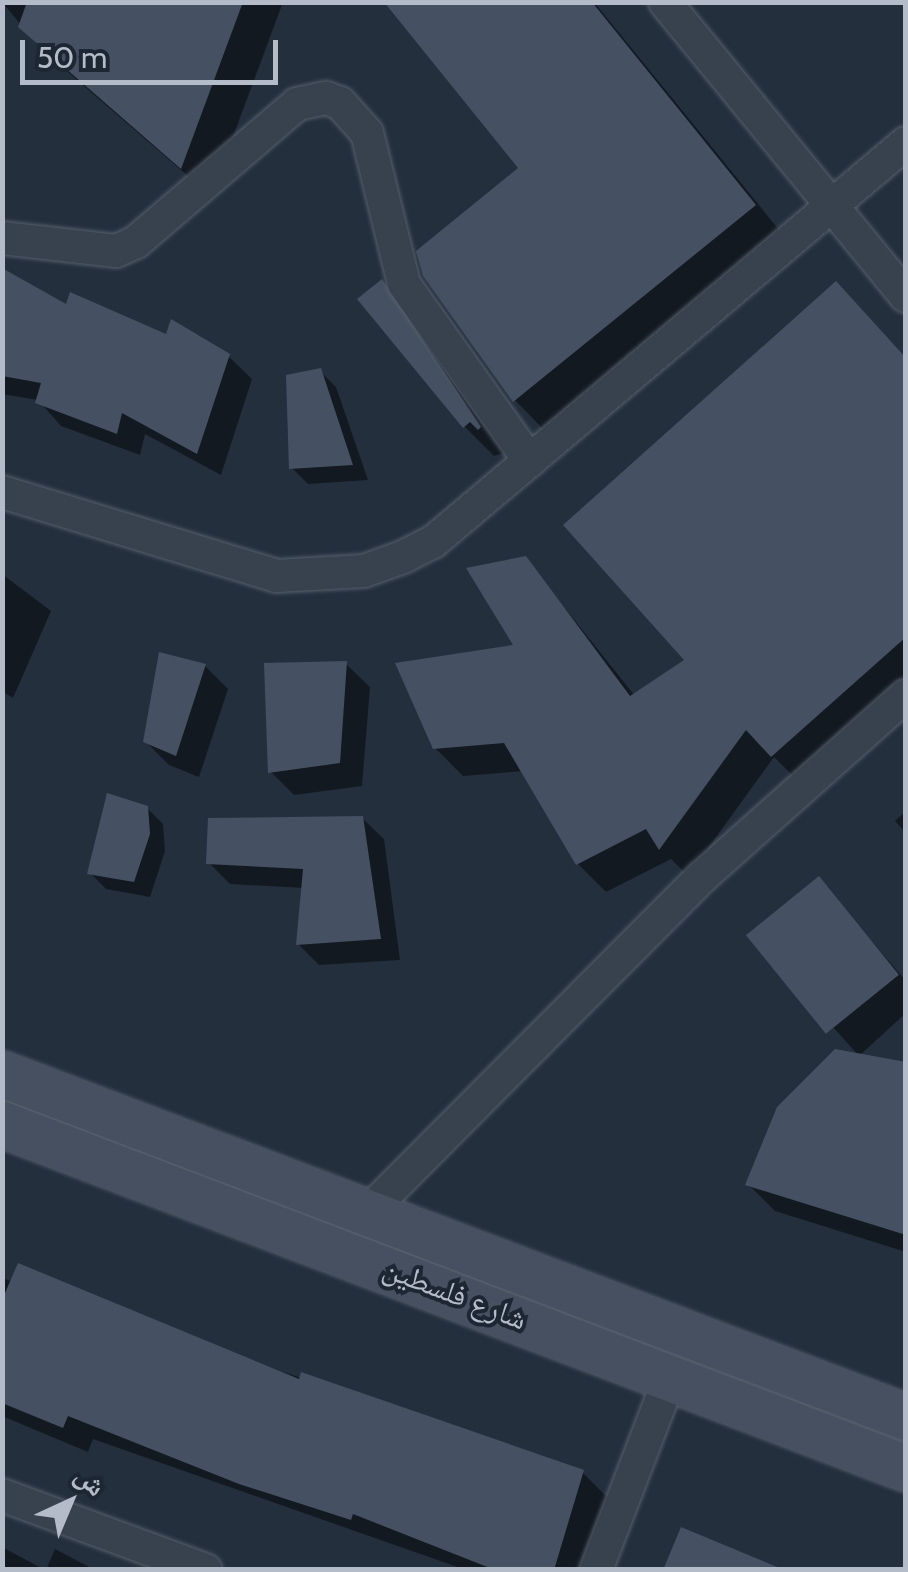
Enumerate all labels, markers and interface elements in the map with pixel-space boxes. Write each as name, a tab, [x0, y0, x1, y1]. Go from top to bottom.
scale bar	[25, 20, 282, 82]
text: 50 m	[37, 39, 107, 76]
street label: شارع فلسطين	[378, 1250, 532, 1338]
north arrow	[20, 1452, 120, 1552]
text: ش	[68, 1458, 113, 1503]

